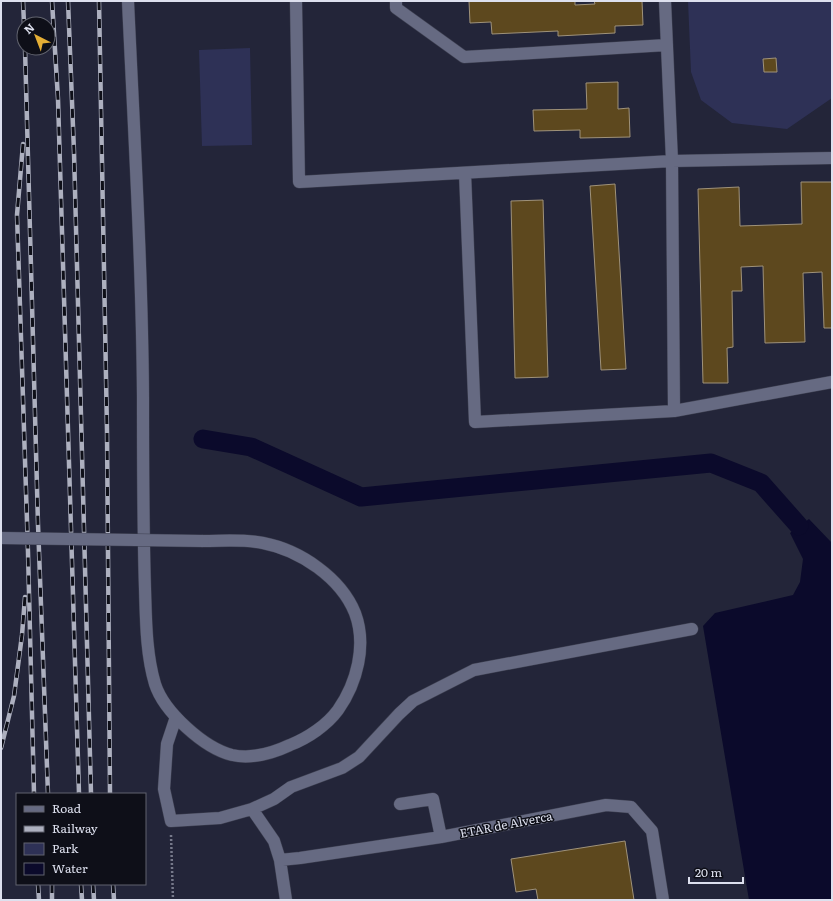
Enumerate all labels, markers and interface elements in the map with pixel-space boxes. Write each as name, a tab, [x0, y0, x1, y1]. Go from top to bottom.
north arrow	[16, 16, 56, 56]
text: N	[20, 19, 37, 37]
legend	[16, 793, 146, 885]
text: Road	[52, 799, 82, 817]
street label: ETAR de Alverca	[458, 806, 554, 842]
text: Railway	[52, 819, 98, 837]
text: Park	[52, 839, 79, 857]
text: Water	[52, 859, 88, 877]
scale bar	[689, 859, 743, 885]
text: 20 m	[695, 863, 722, 881]

